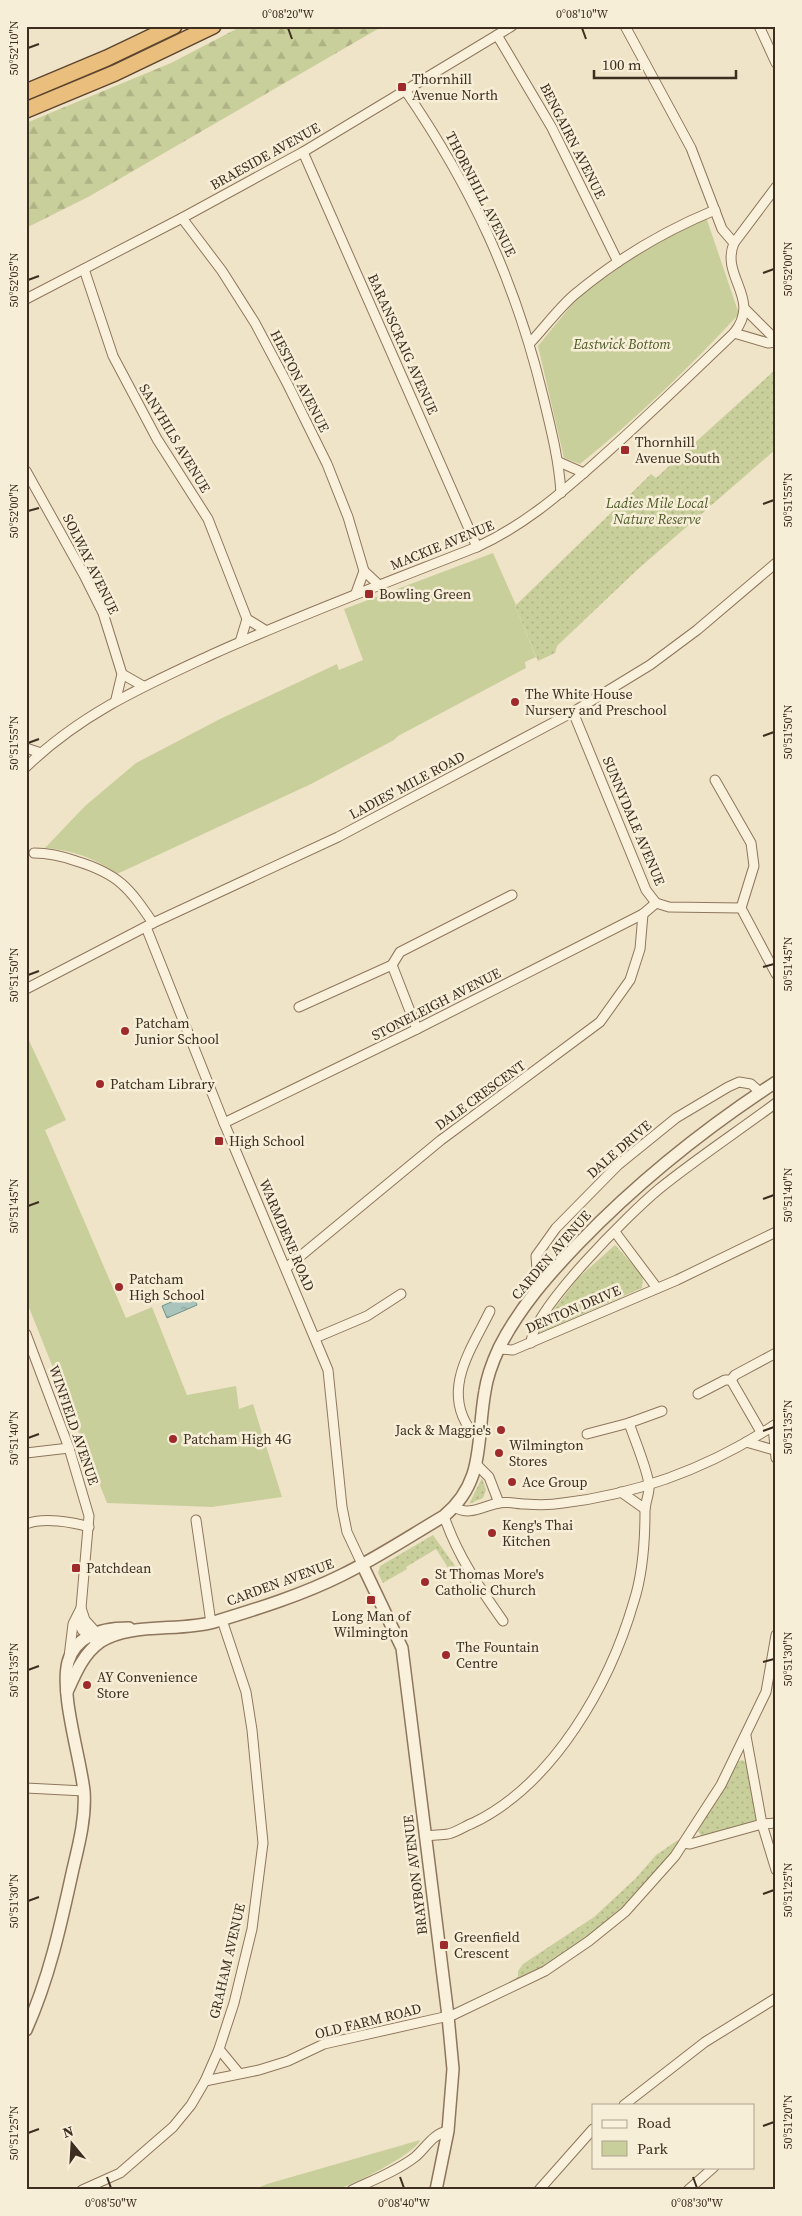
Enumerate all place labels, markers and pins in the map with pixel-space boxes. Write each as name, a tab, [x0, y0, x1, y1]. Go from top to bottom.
place label: Thornhill Avenue North	[412, 69, 498, 105]
marker: Thornhill Avenue North	[396, 81, 408, 93]
place label: Thornhill Avenue South	[635, 432, 720, 468]
marker: Thornhill Avenue South	[619, 444, 631, 456]
place label: Bowling Green	[379, 584, 472, 604]
marker: Bowling Green	[363, 588, 375, 600]
place label: The White House Nursery and Preschool	[525, 684, 667, 720]
marker: The White House Nursery and Preschool	[509, 696, 521, 708]
place label: Patcham Junior School	[134, 1013, 219, 1049]
marker: Patcham Junior School	[119, 1025, 131, 1037]
place label: Patcham Library	[110, 1074, 215, 1094]
marker: Patcham Library	[94, 1078, 106, 1090]
place label: High School	[229, 1131, 305, 1151]
marker: High School	[213, 1135, 225, 1147]
place label: Patcham High School	[129, 1269, 205, 1305]
marker: Patcham High School	[113, 1281, 125, 1293]
place label: Jack & Maggie's	[394, 1420, 491, 1440]
marker: Jack & Maggie's	[495, 1424, 507, 1436]
place label: Patcham High 4G	[183, 1429, 292, 1449]
marker: Patcham High 4G	[167, 1433, 179, 1445]
place label: Wilmington Stores	[509, 1435, 584, 1471]
marker: Wilmington Stores	[493, 1447, 505, 1459]
place label: Ace Group	[522, 1472, 587, 1492]
marker: Ace Group	[506, 1476, 518, 1488]
place label: Keng's Thai Kitchen	[502, 1515, 573, 1551]
marker: Keng's Thai Kitchen	[486, 1527, 498, 1539]
place label: Patchdean	[86, 1558, 152, 1578]
marker: Patchdean	[70, 1562, 82, 1574]
place label: St Thomas More's Catholic Church	[435, 1564, 544, 1600]
marker: St Thomas More's Catholic Church	[419, 1576, 431, 1588]
marker: Long Man of Wilmington	[365, 1594, 377, 1606]
place label: Long Man of Wilmington	[332, 1606, 411, 1642]
place label: The Fountain Centre	[456, 1637, 540, 1673]
marker: The Fountain Centre	[440, 1649, 452, 1661]
place label: AY Convenience Store	[97, 1667, 198, 1703]
marker: AY Convenience Store	[81, 1679, 93, 1691]
place label: Greenfield Crescent	[454, 1927, 520, 1963]
marker: Greenfield Crescent	[438, 1939, 450, 1951]

